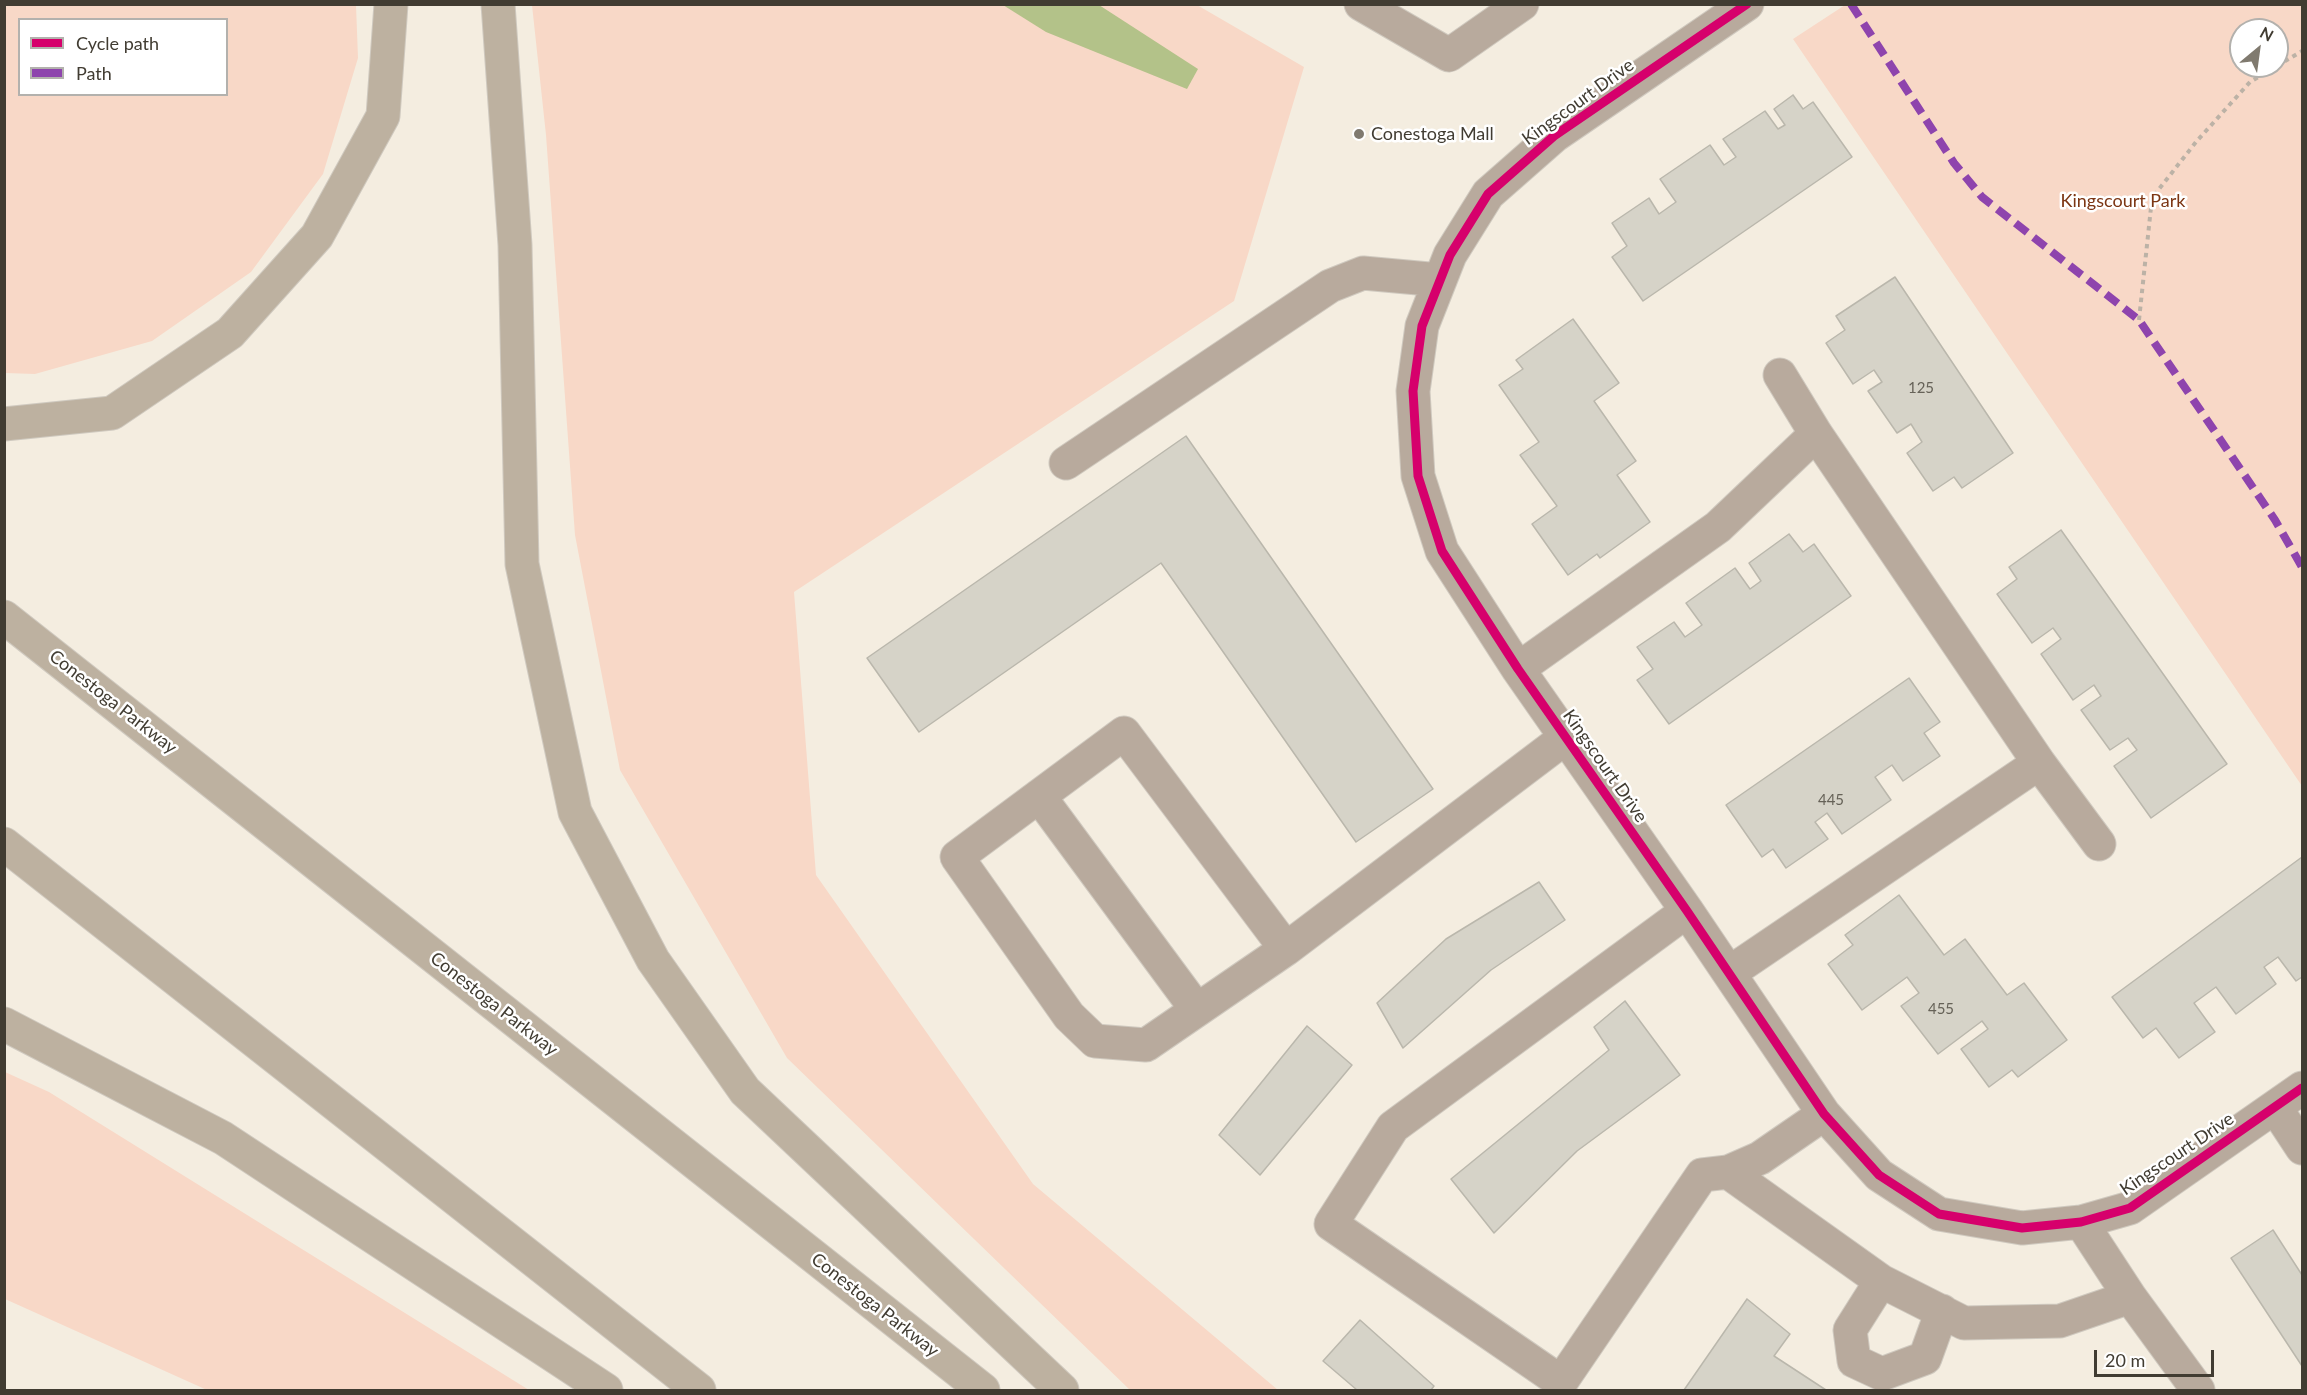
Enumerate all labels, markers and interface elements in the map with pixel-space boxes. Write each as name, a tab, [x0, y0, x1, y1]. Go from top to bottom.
legend	[18, 18, 228, 96]
north arrow	[2229, 18, 2289, 78]
text: N	[2257, 22, 2277, 45]
text: Cycle path	[76, 32, 159, 54]
street label: Kingscourt Drive	[1518, 54, 1638, 150]
text: Path	[76, 62, 112, 84]
place label: Conestoga Mall	[1371, 123, 1494, 145]
marker: Conestoga Mall	[1352, 127, 1366, 141]
park label: Kingscourt Park	[2061, 190, 2185, 212]
house number: 125	[1908, 379, 1934, 397]
street label: Conestoga Parkway	[45, 645, 181, 759]
street label: Kingscourt Drive	[1558, 705, 1652, 827]
house number: 445	[1818, 791, 1844, 809]
street label: Conestoga Parkway	[426, 947, 562, 1061]
house number: 455	[1928, 1000, 1954, 1018]
street label: Kingscourt Drive	[2116, 1108, 2238, 1200]
street label: Conestoga Parkway	[807, 1248, 943, 1362]
scale bar	[2097, 1338, 2217, 1376]
text: 20 m	[2105, 1349, 2145, 1371]

